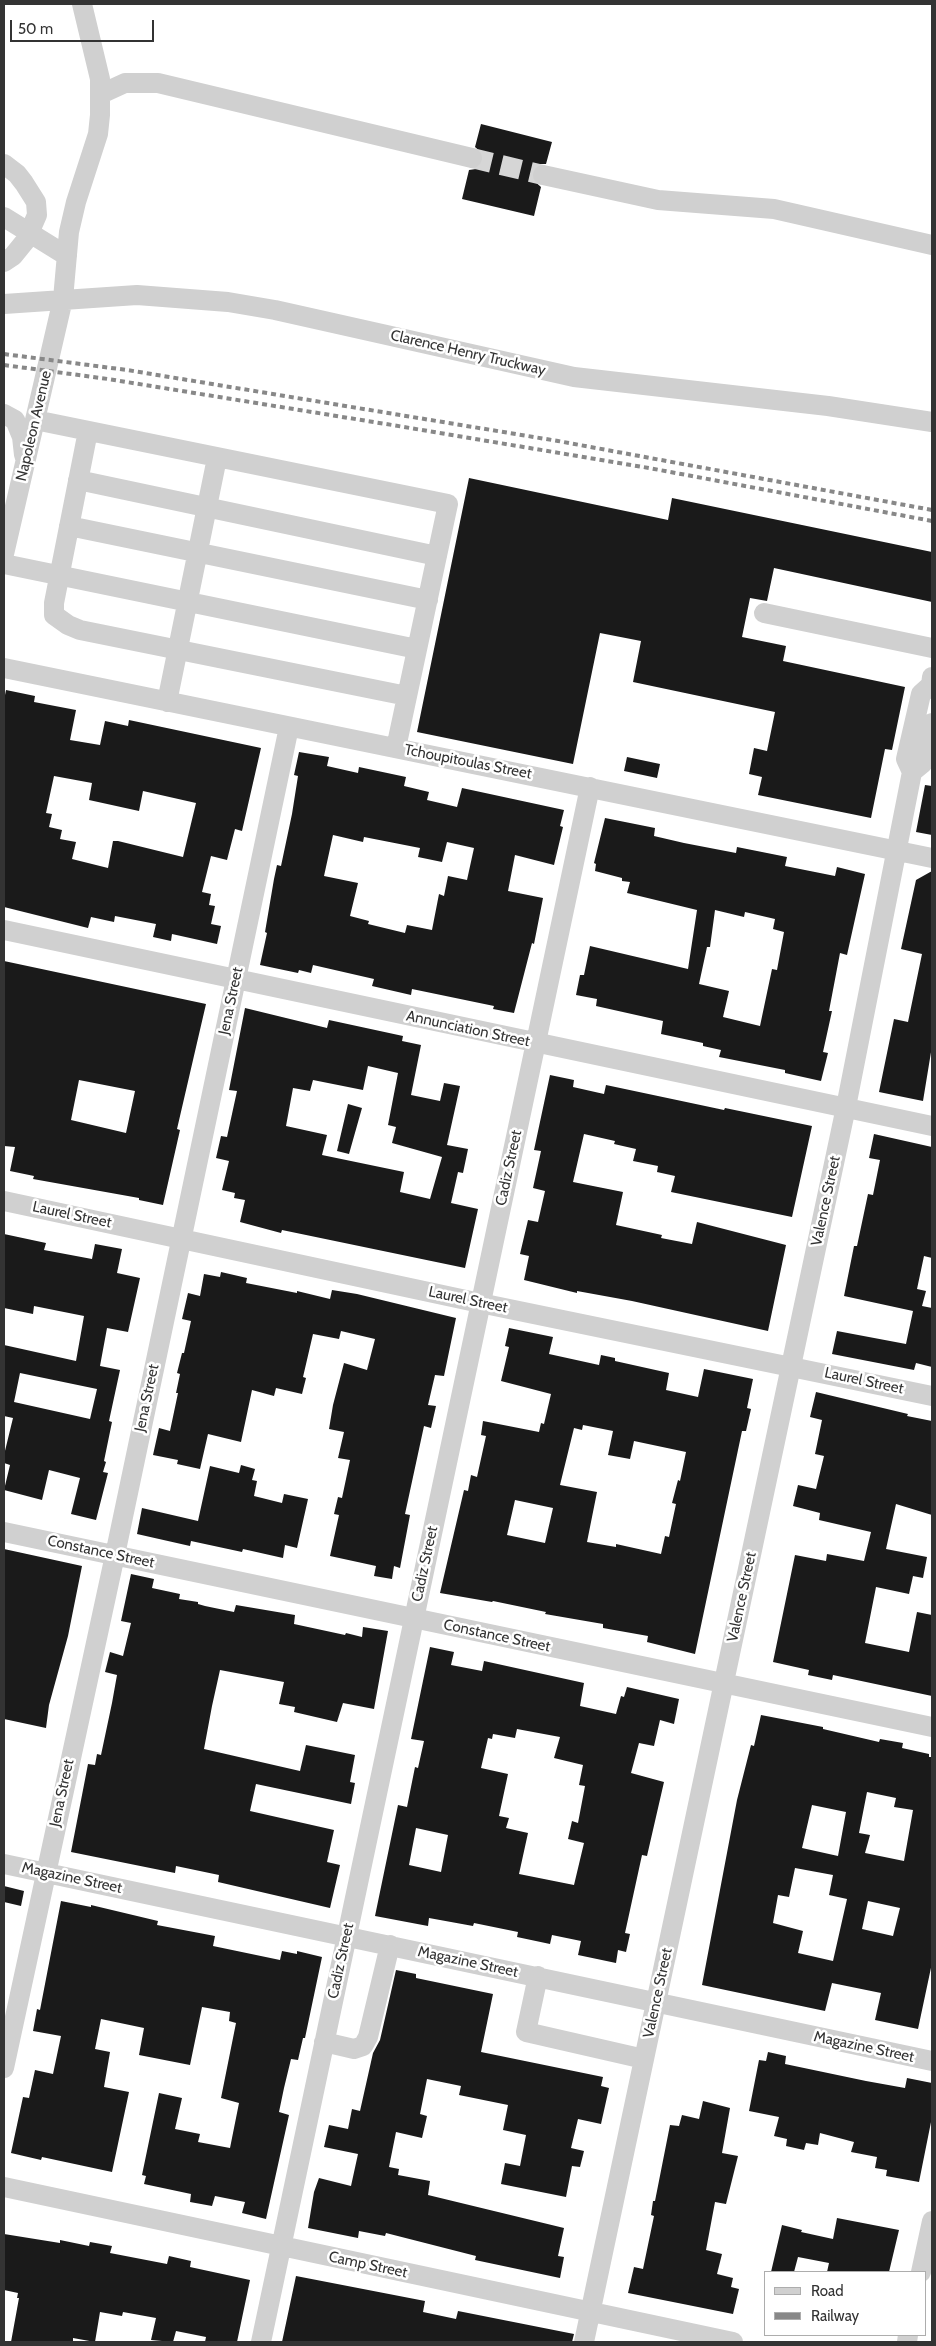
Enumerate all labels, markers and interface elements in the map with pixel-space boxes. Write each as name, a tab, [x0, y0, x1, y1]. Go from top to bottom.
scale bar	[12, 10, 156, 42]
text: 50 m	[18, 20, 53, 38]
street label: Clarence Henry Truckway	[389, 326, 547, 380]
street label: Napoleon Avenue	[13, 369, 55, 483]
street label: Tchoupitoulas Street	[403, 741, 533, 783]
street label: Jena Street	[215, 965, 247, 1037]
street label: Annunciation Street	[404, 1007, 532, 1051]
street label: Cadiz Street	[492, 1129, 526, 1207]
street label: Valence Street	[808, 1154, 844, 1248]
street label: Laurel Street	[31, 1198, 113, 1232]
street label: Laurel Street	[427, 1283, 509, 1317]
street label: Jena Street	[131, 1362, 163, 1434]
street label: Laurel Street	[823, 1364, 905, 1398]
street label: Cadiz Street	[408, 1525, 442, 1603]
street label: Constance Street	[46, 1532, 156, 1572]
street label: Valence Street	[724, 1550, 760, 1644]
street label: Constance Street	[442, 1616, 552, 1656]
street label: Jena Street	[46, 1757, 78, 1829]
street label: Magazine Street	[20, 1859, 124, 1897]
street label: Cadiz Street	[324, 1922, 358, 2000]
street label: Magazine Street	[416, 1943, 520, 1981]
street label: Valence Street	[640, 1946, 676, 2040]
street label: Magazine Street	[812, 2028, 916, 2066]
street label: Camp Street	[327, 2248, 409, 2282]
legend	[764, 2271, 926, 2336]
text: Road	[811, 2282, 844, 2300]
text: Railway	[811, 2307, 859, 2325]

